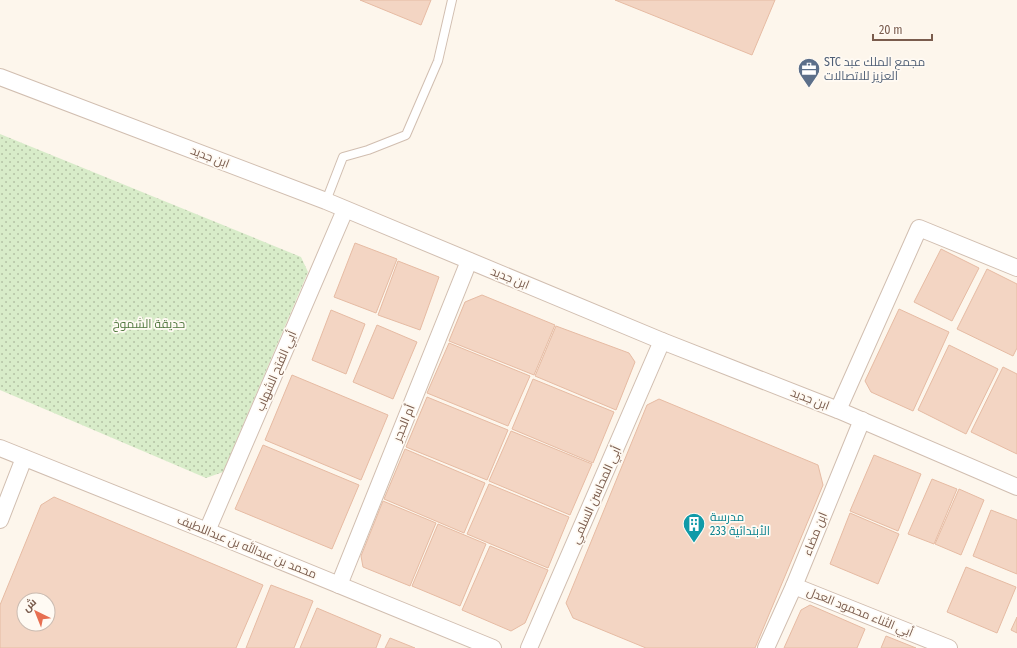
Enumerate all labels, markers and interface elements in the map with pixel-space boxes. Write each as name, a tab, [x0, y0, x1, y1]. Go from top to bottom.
scale bar	[873, 16, 932, 42]
text: 20 m	[879, 23, 903, 37]
place label: STC مجمع الملك عبد العزيز للاتصالات	[824, 55, 925, 83]
office icon: STC مجمع الملك عبد العزيز للاتصالات	[796, 56, 822, 89]
street label: ابن جديد	[189, 143, 231, 171]
street label: ابن جديد	[489, 264, 531, 292]
park label: حديقة الشموخ	[113, 317, 185, 332]
street label: أبي الفتح الشهاب	[252, 328, 302, 414]
street label: ابن جديد	[789, 385, 831, 413]
street label: أم الحجر	[389, 402, 419, 445]
street label: أبي المحاسن السلمي	[567, 444, 627, 547]
place label: مدرسة الأبتدائية 233	[710, 510, 770, 538]
street label: ابن مضاء	[800, 510, 830, 558]
building icon: مدرسة الأبتدائية 233	[681, 511, 707, 544]
street label: محمد بن عبدالله بن عبداللطيف	[175, 512, 319, 581]
street label: أبي الثناء محمود العدل	[804, 583, 916, 643]
north arrow	[16, 592, 56, 632]
text: ش	[20, 595, 39, 615]

